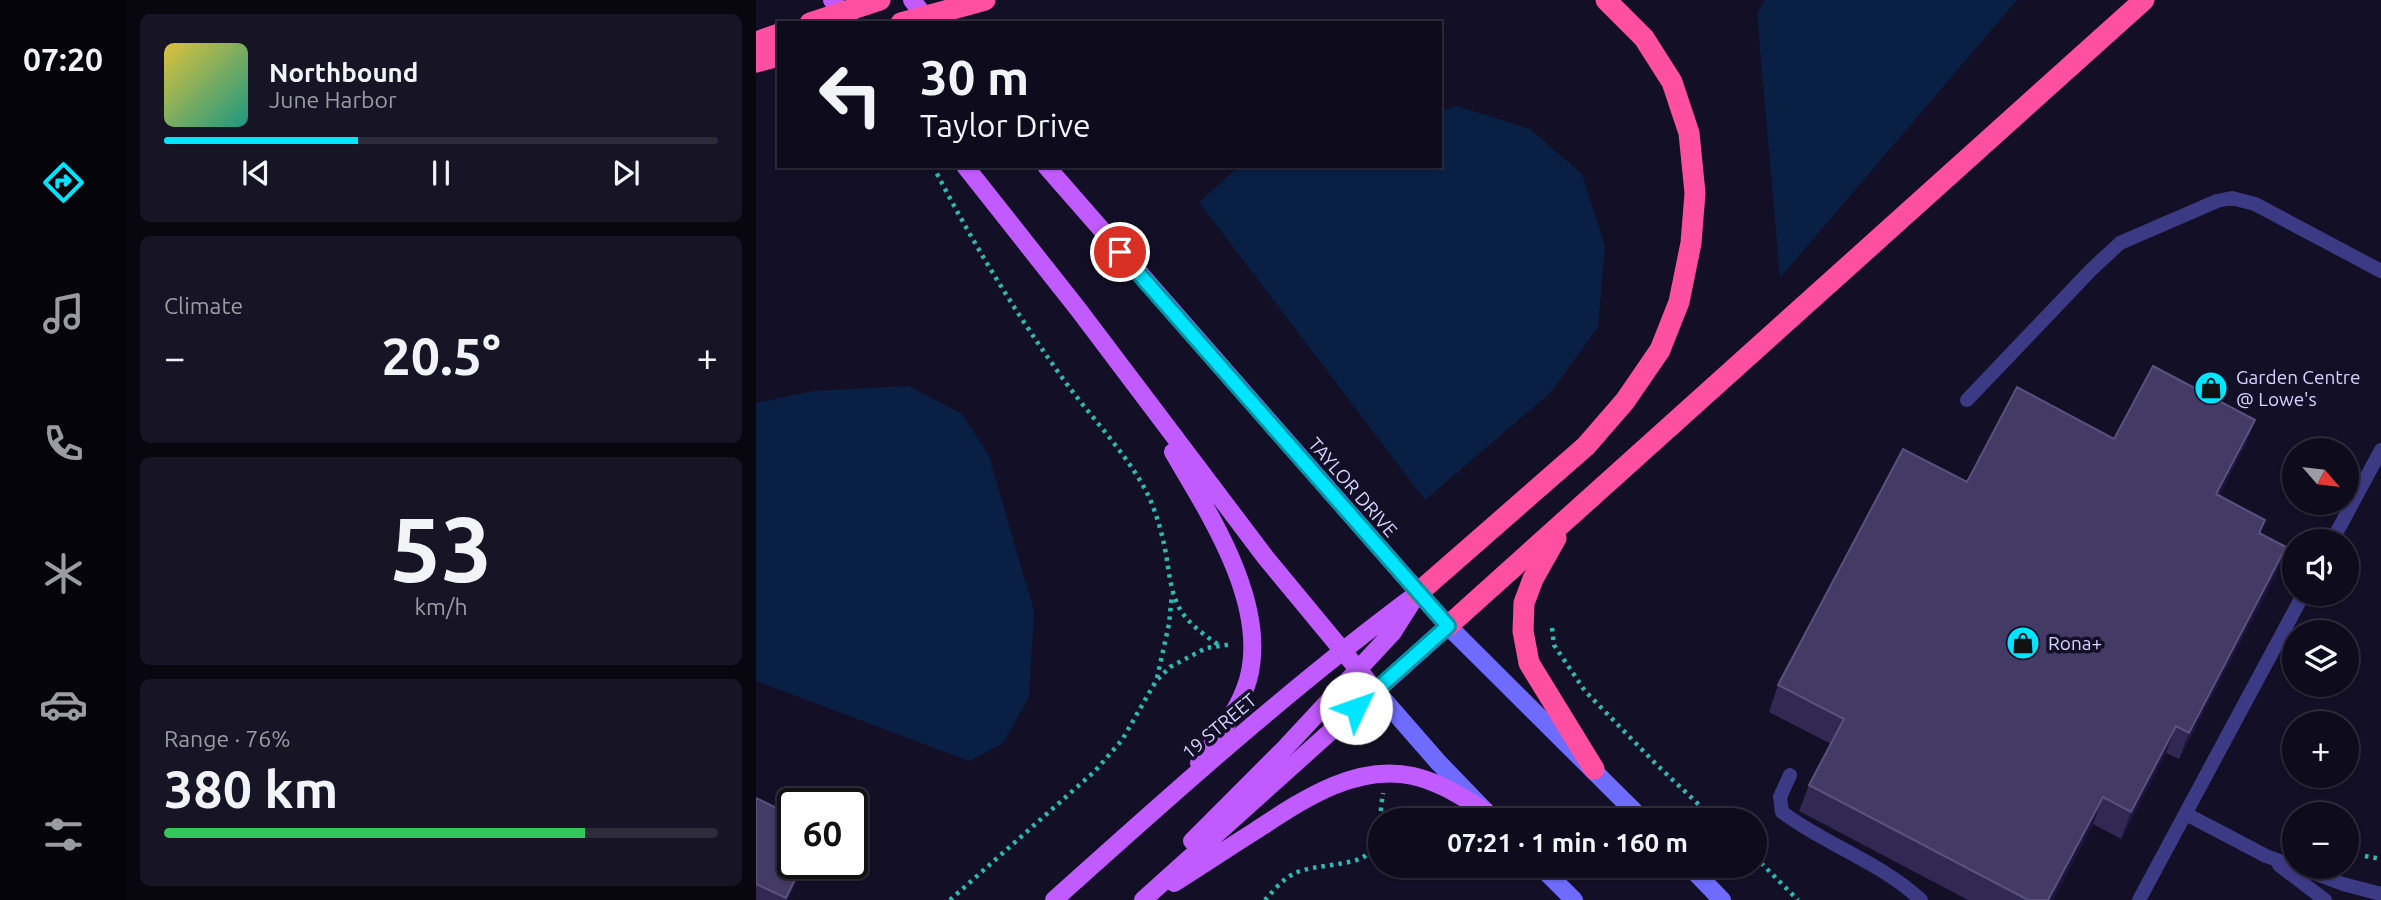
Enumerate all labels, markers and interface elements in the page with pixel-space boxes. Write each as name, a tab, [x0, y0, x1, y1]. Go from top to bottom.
text: 07:20	[23, 41, 103, 77]
icon: left	[805, 49, 896, 140]
text: 30 m	[920, 49, 1029, 104]
text: Northbound	[269, 58, 418, 87]
text: June Harbor	[269, 87, 397, 112]
text: Taylor Drive	[920, 107, 1091, 143]
icon: previous	[237, 154, 275, 192]
icon: pause	[422, 154, 460, 192]
icon: next	[607, 154, 645, 192]
icon: directions	[39, 158, 88, 207]
pin	[1090, 222, 1150, 282]
icon: arrive	[1101, 233, 1139, 271]
icon: music	[39, 289, 88, 338]
text: Climate	[164, 293, 243, 318]
text: 20.5°	[381, 327, 501, 385]
text: −	[164, 336, 185, 378]
text: +	[697, 336, 718, 378]
place label: Garden Centre @ Lowe's	[2236, 366, 2360, 410]
shop icon: Garden Centre @ Lowe's	[2192, 369, 2230, 407]
icon: phone	[39, 419, 88, 468]
street label: TAYLOR DRIVE	[1304, 433, 1402, 541]
north arrow	[2282, 438, 2359, 514]
map controls	[2282, 438, 2359, 879]
text: 53	[390, 497, 492, 599]
button: sound	[2282, 529, 2359, 606]
icon: climate	[39, 549, 88, 598]
text: km/h	[414, 594, 468, 619]
button: layers	[2282, 620, 2359, 697]
shop icon: Rona+	[2004, 624, 2042, 662]
place label: Rona+	[2048, 632, 2102, 654]
position arrow	[1319, 671, 1393, 745]
icon: car	[39, 680, 88, 729]
street label: 19 STREET	[1177, 688, 1261, 763]
button: +	[2282, 711, 2359, 788]
text: Range · 76%	[164, 726, 291, 751]
text: 380 km	[164, 760, 338, 818]
speed limit sign: 60	[777, 788, 868, 879]
button: −	[2282, 802, 2359, 879]
icon: filters	[39, 810, 88, 859]
text: 07:21 · 1 min · 160 m	[1447, 828, 1688, 857]

